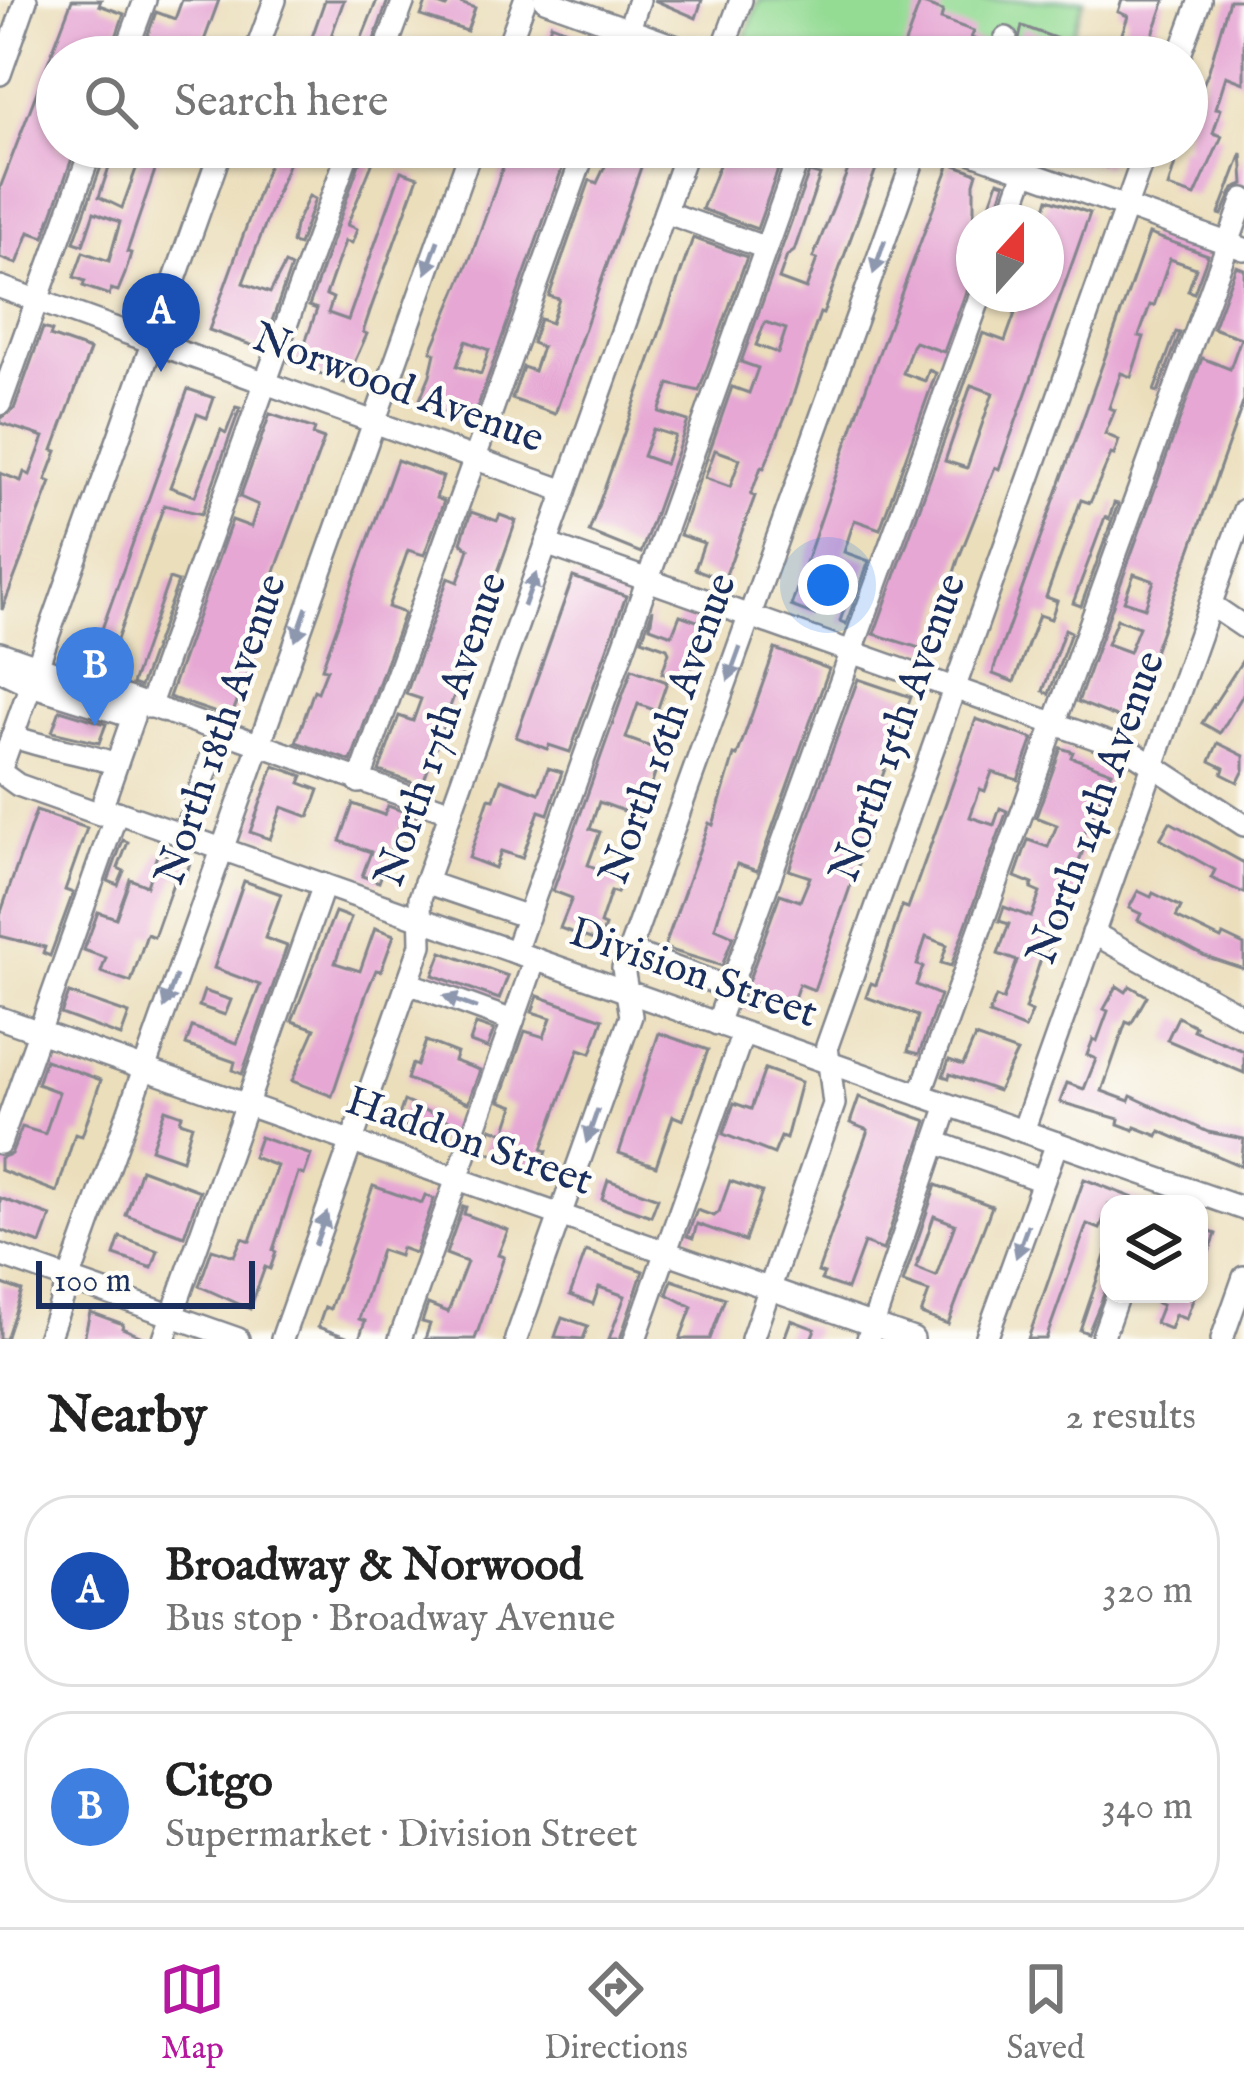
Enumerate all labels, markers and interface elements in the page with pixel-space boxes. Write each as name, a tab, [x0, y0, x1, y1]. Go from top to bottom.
search box	[36, 36, 1208, 168]
icon: search	[78, 69, 144, 135]
text: Search here	[174, 74, 388, 131]
north arrow	[956, 204, 1064, 312]
one-way arrow	[422, 239, 440, 275]
one-way arrow	[869, 240, 887, 276]
pin: A	[122, 273, 200, 372]
street label: Norwood Avenue	[245, 312, 551, 466]
your location	[798, 555, 858, 615]
street label: North 17th Avenue	[363, 566, 521, 894]
street label: North 16th Avenue	[588, 566, 750, 892]
street label: North 15th Avenue	[819, 567, 979, 889]
street label: North 18th Avenue	[144, 568, 300, 892]
one-way arrow	[522, 572, 540, 608]
one-way arrow	[291, 606, 309, 642]
pin: B	[56, 627, 134, 726]
street label: North 14th Avenue	[1016, 644, 1178, 972]
one-way arrow	[724, 647, 743, 683]
street label: Division Street	[562, 907, 824, 1041]
one-way arrow	[160, 974, 178, 1010]
one-way arrow	[442, 992, 478, 1010]
street label: Haddon Street	[339, 1075, 599, 1209]
one-way arrow	[582, 1108, 600, 1144]
map controls	[1100, 1195, 1208, 1303]
button: layers	[1100, 1195, 1208, 1303]
one-way arrow	[313, 1211, 331, 1247]
one-way arrow	[1011, 1223, 1030, 1259]
scale bar	[36, 1255, 255, 1308]
text: 100 m	[54, 1261, 131, 1303]
text: Nearby	[48, 1385, 207, 1450]
text: 2 results	[1065, 1393, 1196, 1442]
text: Broadway & Norwood	[165, 1538, 583, 1595]
text: A	[77, 1567, 103, 1616]
text: 320 m	[1102, 1567, 1193, 1616]
text: Bus stop · Broadway Avenue	[165, 1595, 615, 1644]
text: Citgo	[165, 1754, 273, 1811]
text: B	[77, 1783, 103, 1832]
text: 340 m	[1102, 1783, 1193, 1832]
text: Supermarket · Division Street	[165, 1811, 638, 1860]
tab: Map	[159, 1956, 225, 2070]
tab: Directions	[544, 1956, 688, 2070]
tab: Saved	[1007, 1956, 1085, 2070]

